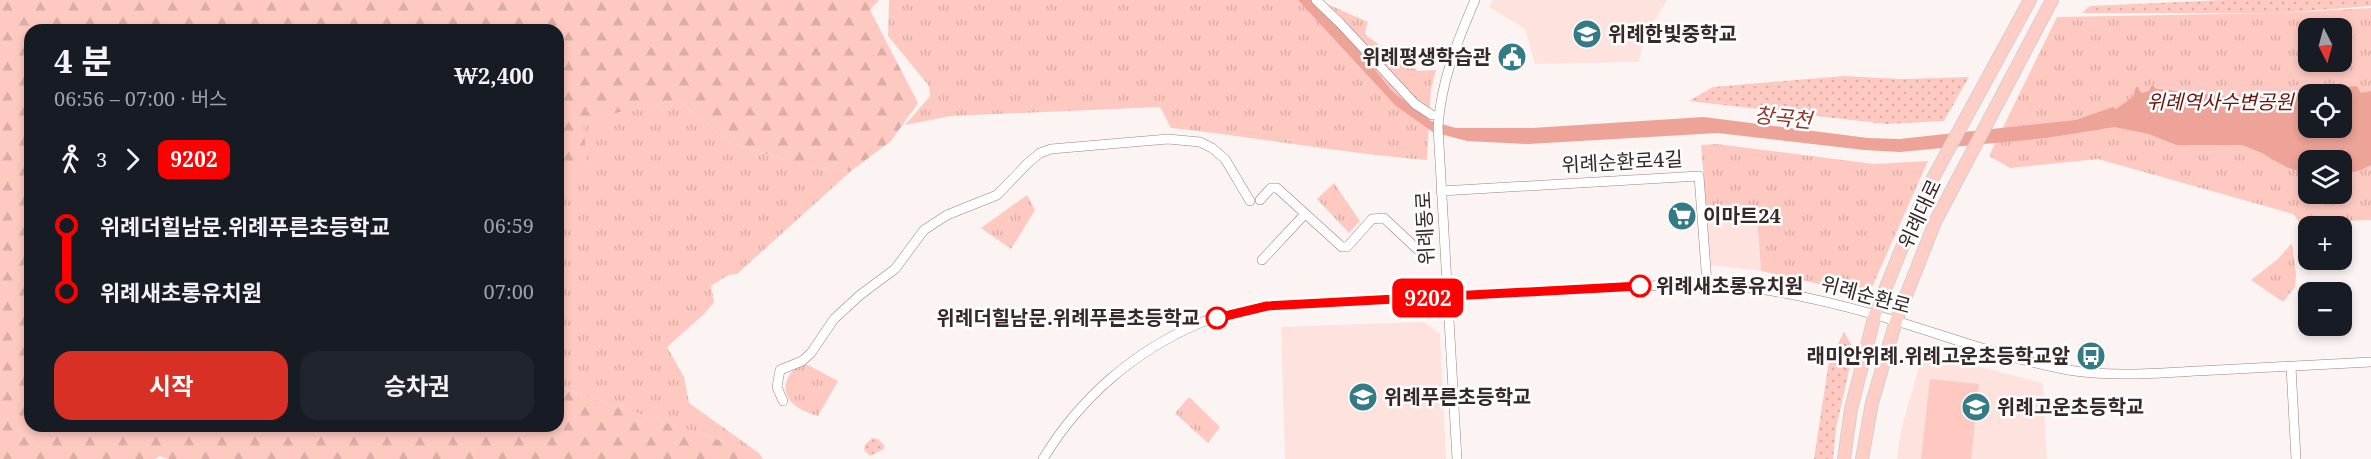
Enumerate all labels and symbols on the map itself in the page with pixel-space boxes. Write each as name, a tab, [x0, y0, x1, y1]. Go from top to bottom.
school or university icon: 위례한빛중학교	[1571, 18, 1603, 50]
north arrow	[2298, 18, 2352, 72]
place label: 위례한빛중학교	[1608, 20, 1737, 47]
public building icon: 위례평생학습관	[1496, 41, 1528, 73]
place label: 위례평생학습관	[1362, 43, 1492, 70]
park label: 위례역사수변공원	[2146, 88, 2295, 115]
water label: 창곡천	[1753, 100, 1816, 134]
street label: 위례순환로4길	[1561, 145, 1683, 178]
street label: 위례대로	[1892, 175, 1947, 253]
street label: 위례동로	[1409, 191, 1440, 265]
supermarket icon: 이마트24	[1666, 200, 1698, 232]
place label: 이마트24	[1703, 202, 1781, 229]
street label: 위례순환로	[1818, 270, 1914, 319]
place label: 위례새초롱유치원	[1656, 272, 1803, 299]
marker: 위례새초롱유치원	[1629, 275, 1651, 297]
line badge: 9202	[1386, 278, 1470, 318]
place label: 위례더힐남문.위례푸른초등학교	[937, 304, 1200, 331]
marker: 위례더힐남문.위례푸른초등학교	[1206, 307, 1228, 329]
bus stop icon: 래미안위례.위례고운초등학교앞	[2075, 340, 2107, 372]
place label: 래미안위례.위례고운초등학교앞	[1807, 342, 2071, 369]
school or university icon: 위례푸른초등학교	[1347, 381, 1379, 413]
place label: 위례푸른초등학교	[1384, 383, 1531, 410]
school or university icon: 위례고운초등학교	[1960, 391, 1992, 423]
place label: 위례고운초등학교	[1997, 393, 2144, 420]

